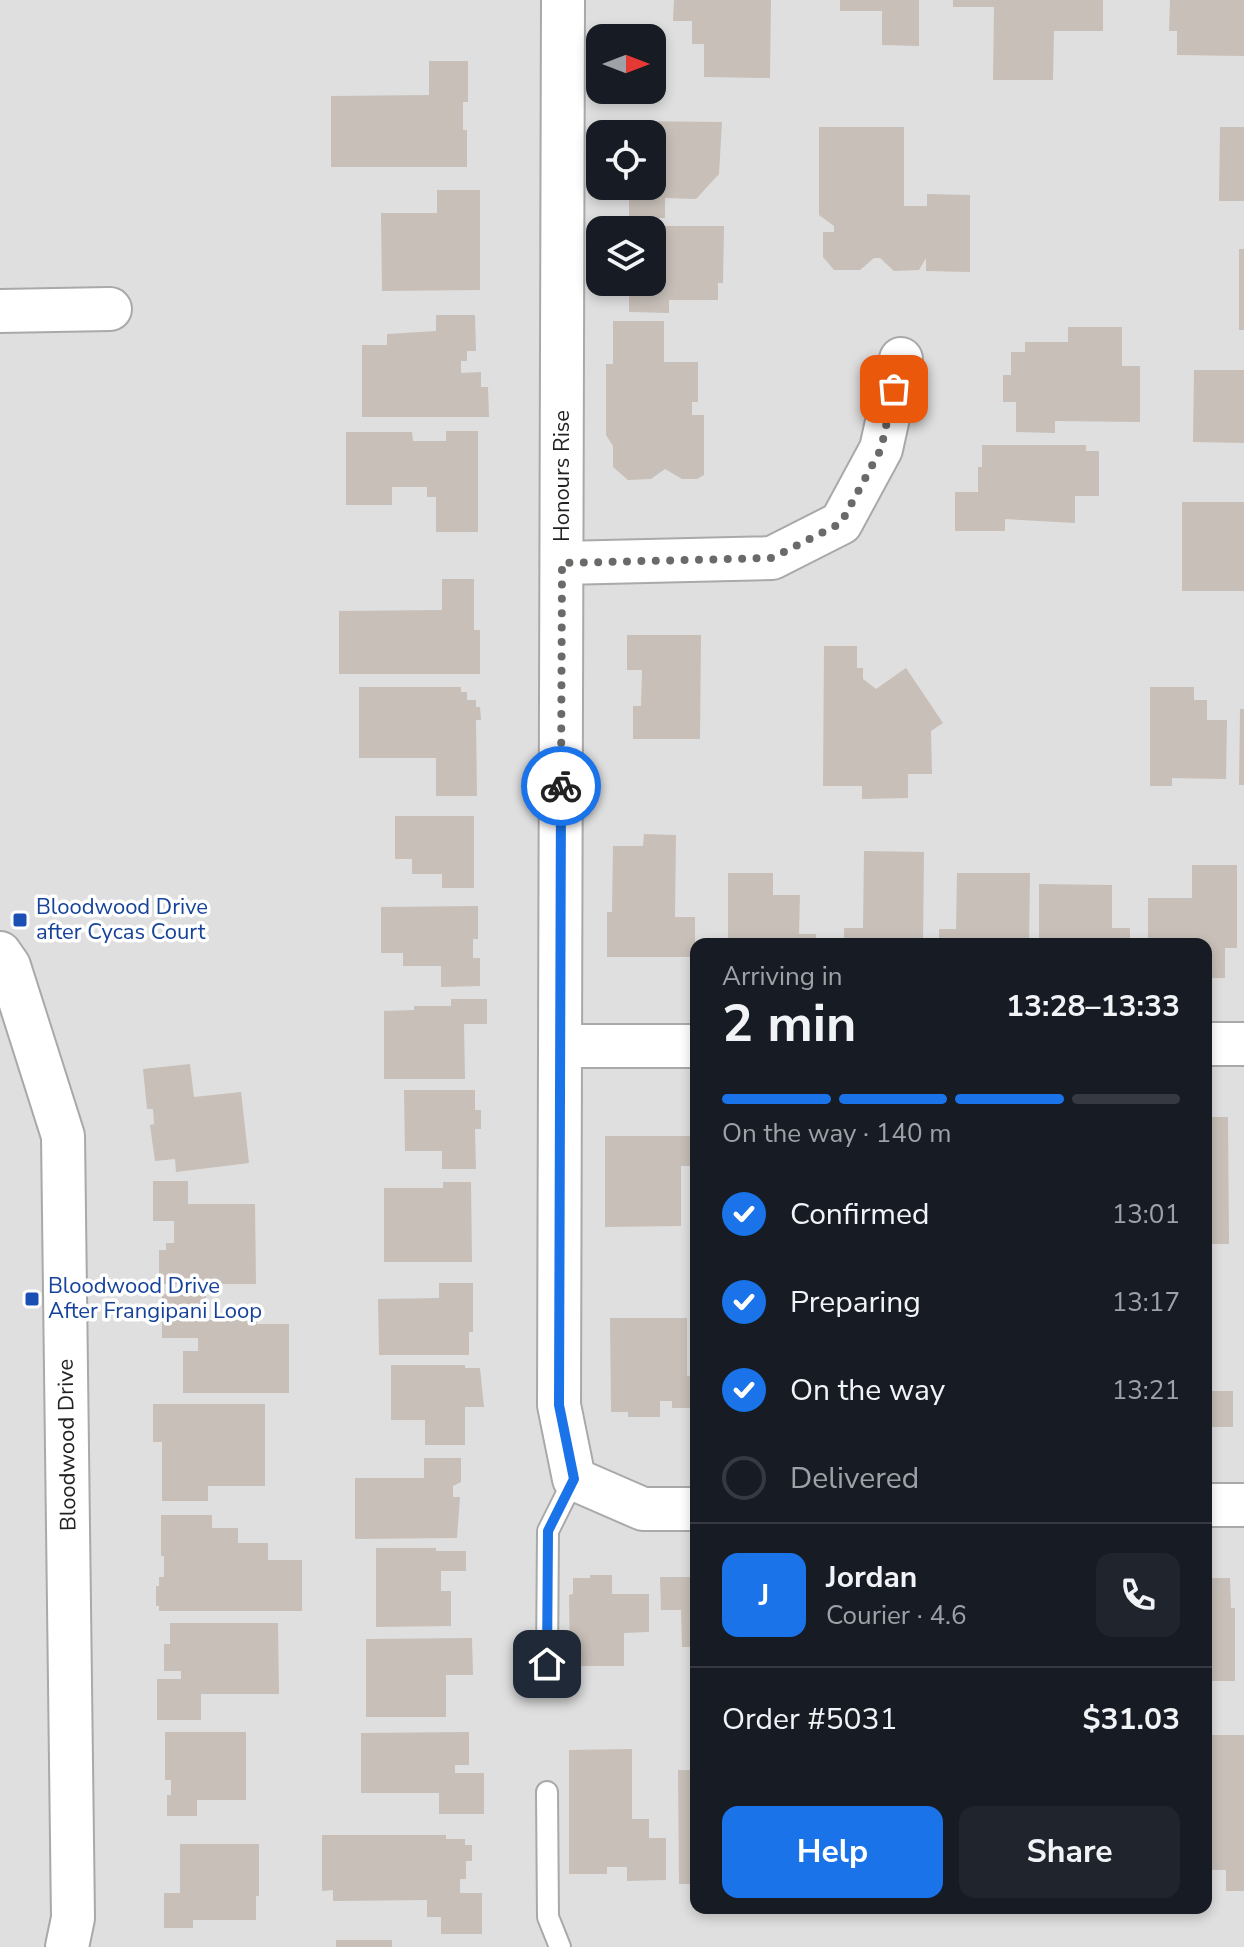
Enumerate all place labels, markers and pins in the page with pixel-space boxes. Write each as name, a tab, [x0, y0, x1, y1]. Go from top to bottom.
pin	[860, 355, 928, 423]
place label: Bloodwood Drive after Cycas Court	[36, 892, 208, 947]
marker: Bloodwood Drive after Cycas Court	[11, 911, 29, 929]
place label: Bloodwood Drive After Frangipani Loop	[48, 1271, 262, 1326]
marker: Bloodwood Drive After Frangipani Loop	[23, 1290, 41, 1308]
pin	[513, 1630, 581, 1698]

